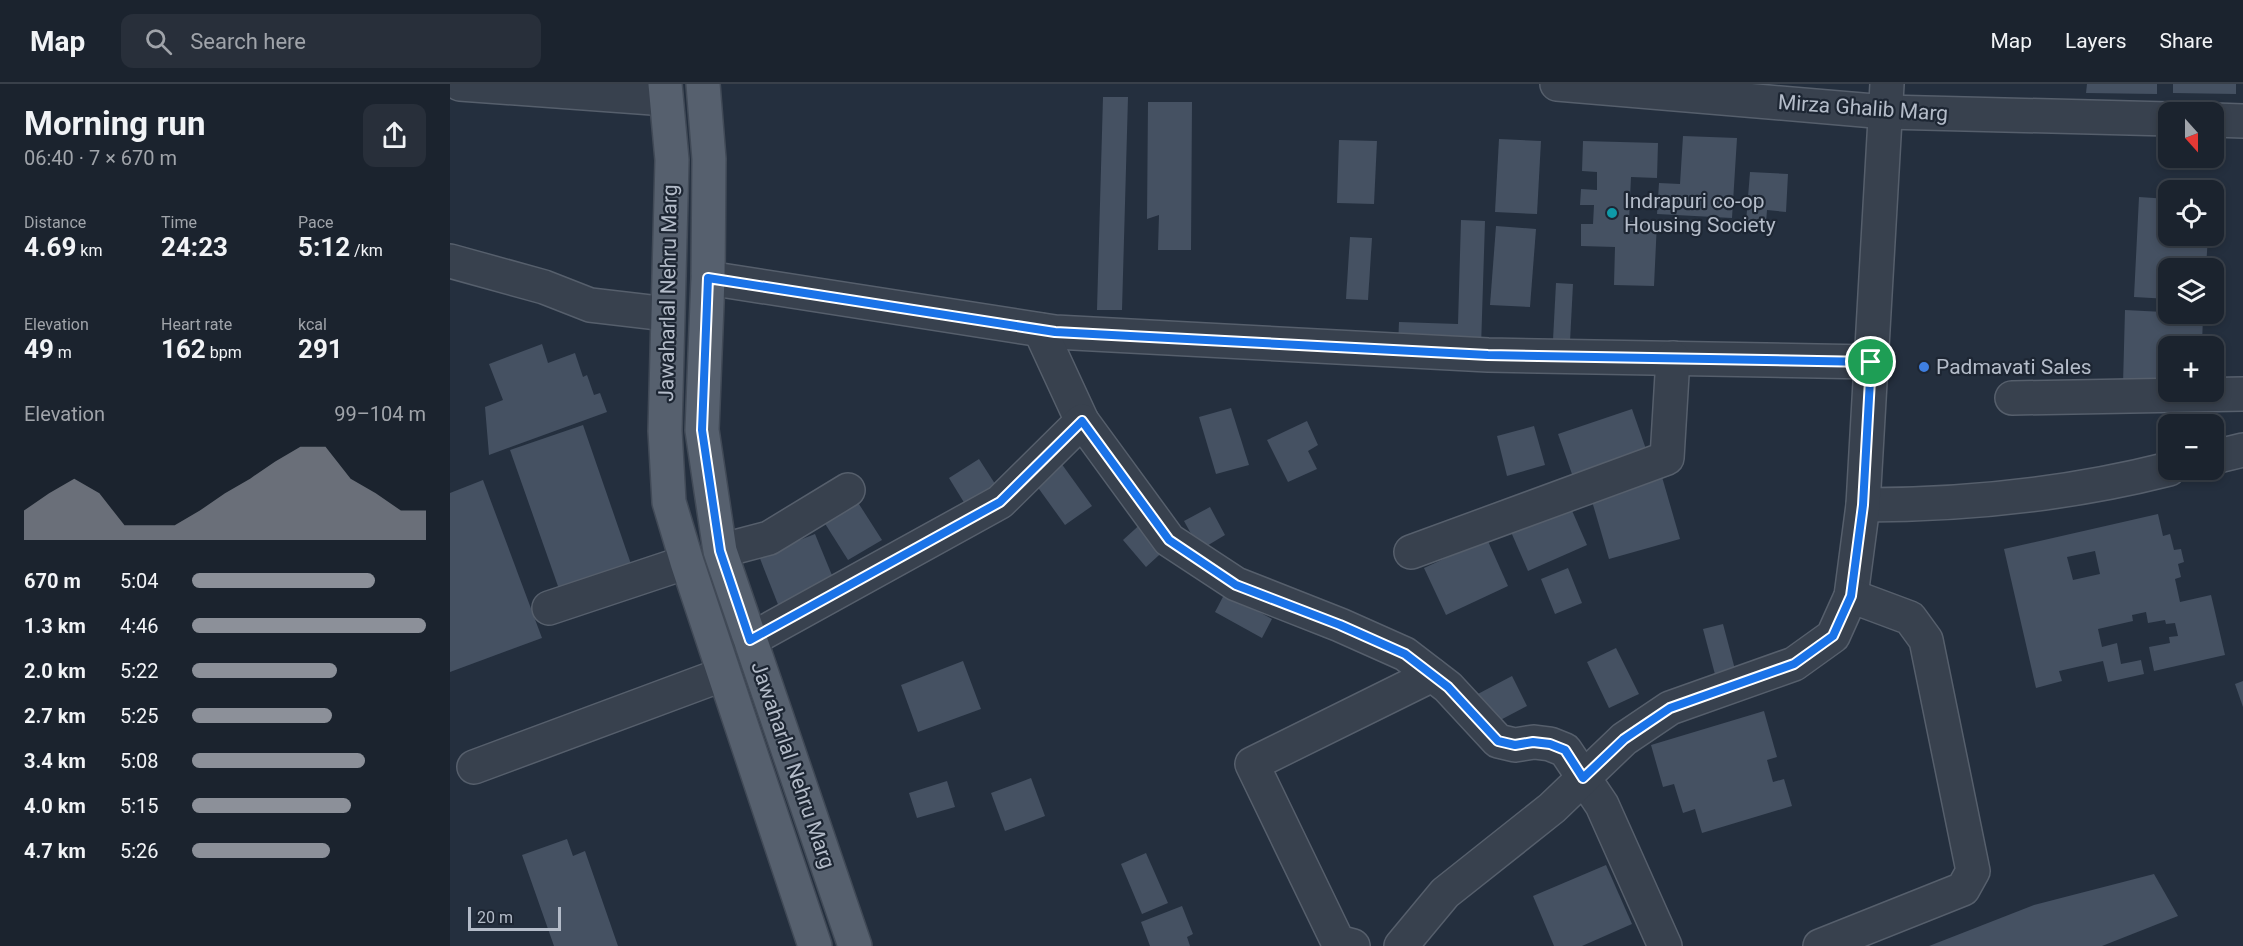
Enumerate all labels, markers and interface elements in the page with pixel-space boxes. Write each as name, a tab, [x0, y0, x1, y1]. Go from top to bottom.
search box	[121, 14, 541, 68]
text: Map	[30, 25, 85, 58]
icon: search	[142, 25, 175, 58]
text: Search here	[190, 29, 306, 54]
text: Map	[1990, 29, 2032, 53]
text: Layers	[2065, 29, 2126, 53]
text: Share	[2159, 29, 2213, 53]
street label: Mirza Ghalib Marg	[1777, 90, 1949, 126]
north arrow	[2158, 102, 2224, 168]
map controls	[2158, 102, 2224, 480]
text: Morning run	[24, 104, 205, 143]
button: share	[363, 104, 426, 167]
text: 06:40 · 7 × 670 m	[24, 146, 177, 170]
button: locate	[2158, 180, 2224, 246]
street label: Jawaharlal Nehru Marg	[654, 184, 682, 402]
place label: Indrapuri co-op Housing Society	[1624, 189, 1776, 237]
marker: Indrapuri co-op Housing Society	[1605, 206, 1619, 220]
text: Distance	[24, 213, 86, 232]
text: Time	[161, 213, 197, 232]
text: Pace	[298, 213, 334, 232]
text: 4.69	[24, 232, 76, 262]
text: 24:23	[161, 232, 228, 262]
text: 5:12	[298, 232, 350, 262]
text: km	[76, 241, 102, 260]
text: /km	[350, 241, 383, 260]
button: layers	[2158, 258, 2224, 324]
text: Elevation	[24, 315, 89, 334]
text: Heart rate	[161, 315, 232, 334]
text: kcal	[298, 315, 327, 334]
text: 49	[24, 334, 54, 364]
text: 162	[161, 334, 206, 364]
text: 291	[298, 334, 343, 364]
pin	[1845, 336, 1896, 387]
button: +	[2158, 336, 2224, 402]
text: m	[54, 343, 72, 362]
text: bpm	[206, 343, 242, 362]
icon: arrive	[1854, 345, 1887, 378]
place label: Padmavati Sales	[1936, 355, 2092, 379]
marker: Padmavati Sales	[1917, 360, 1931, 374]
text: Elevation	[24, 402, 105, 426]
text: 99–104 m	[334, 402, 426, 426]
button: −	[2158, 414, 2224, 480]
text: 670 m	[24, 569, 81, 593]
text: 5:04	[120, 569, 159, 593]
text: 1.3 km	[24, 614, 86, 638]
text: 4:46	[120, 614, 159, 638]
street label: Jawaharlal Nehru Marg	[746, 658, 840, 872]
text: 2.0 km	[24, 659, 86, 683]
text: 5:22	[120, 659, 159, 683]
text: 2.7 km	[24, 704, 86, 728]
text: 5:25	[120, 704, 159, 728]
text: 3.4 km	[24, 749, 86, 773]
text: 5:08	[120, 749, 159, 773]
text: 4.0 km	[24, 794, 86, 818]
text: 5:15	[120, 794, 159, 818]
text: 4.7 km	[24, 839, 86, 863]
text: 5:26	[120, 839, 159, 863]
scale bar	[468, 904, 561, 932]
text: 20 m	[477, 908, 513, 927]

